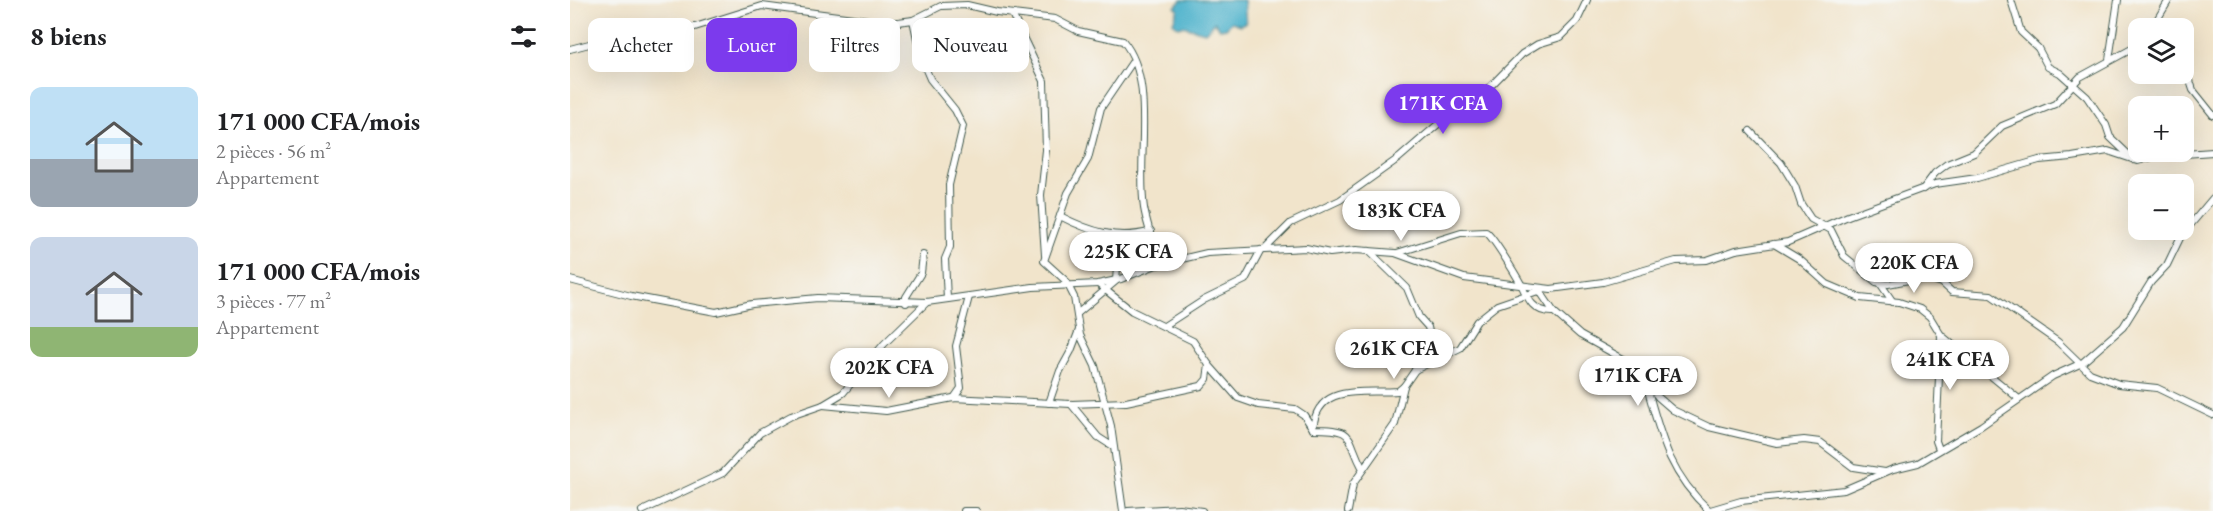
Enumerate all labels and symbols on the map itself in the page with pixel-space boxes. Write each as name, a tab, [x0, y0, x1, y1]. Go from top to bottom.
pin: 171K CFA	[1381, 84, 1505, 135]
pin: 183K CFA	[1339, 191, 1463, 242]
pin: 225K CFA	[1066, 232, 1190, 283]
pin: 220K CFA	[1852, 243, 1976, 294]
pin: 261K CFA	[1332, 329, 1456, 380]
pin: 241K CFA	[1888, 340, 2012, 391]
pin: 202K CFA	[827, 348, 951, 399]
pin: 171K CFA	[1576, 356, 1700, 407]

